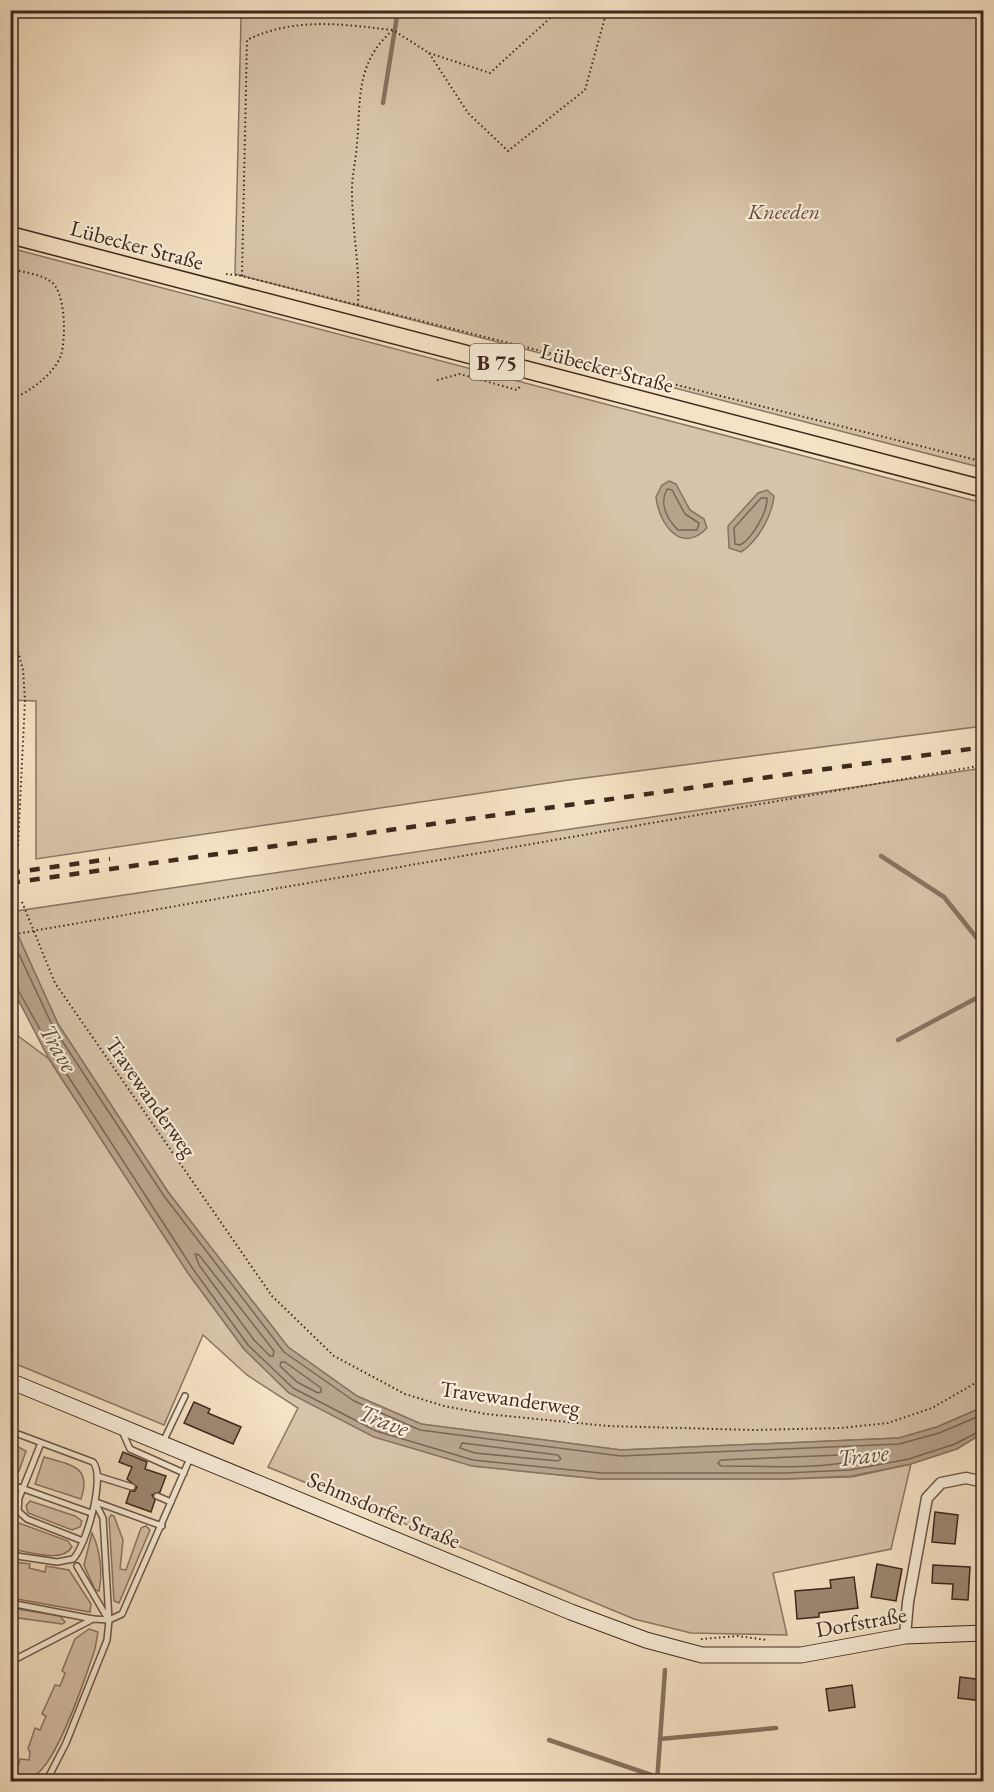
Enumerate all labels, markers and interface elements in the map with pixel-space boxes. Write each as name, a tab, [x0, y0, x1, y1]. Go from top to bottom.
park label: Kneeden	[747, 197, 820, 226]
street label: Lübecker Straße	[67, 213, 207, 277]
street label: Lübecker Straße	[537, 336, 677, 400]
road number: B 75	[470, 344, 524, 380]
water label: Trave	[33, 1018, 86, 1079]
street label: Travewanderweg	[99, 1031, 203, 1163]
street label: Travewanderweg	[438, 1374, 582, 1422]
water label: Trave	[355, 1396, 414, 1444]
water label: Trave	[836, 1436, 891, 1473]
street label: Sehmsdorfer Straße	[303, 1465, 465, 1555]
street label: Dorfstraße	[813, 1600, 909, 1644]

